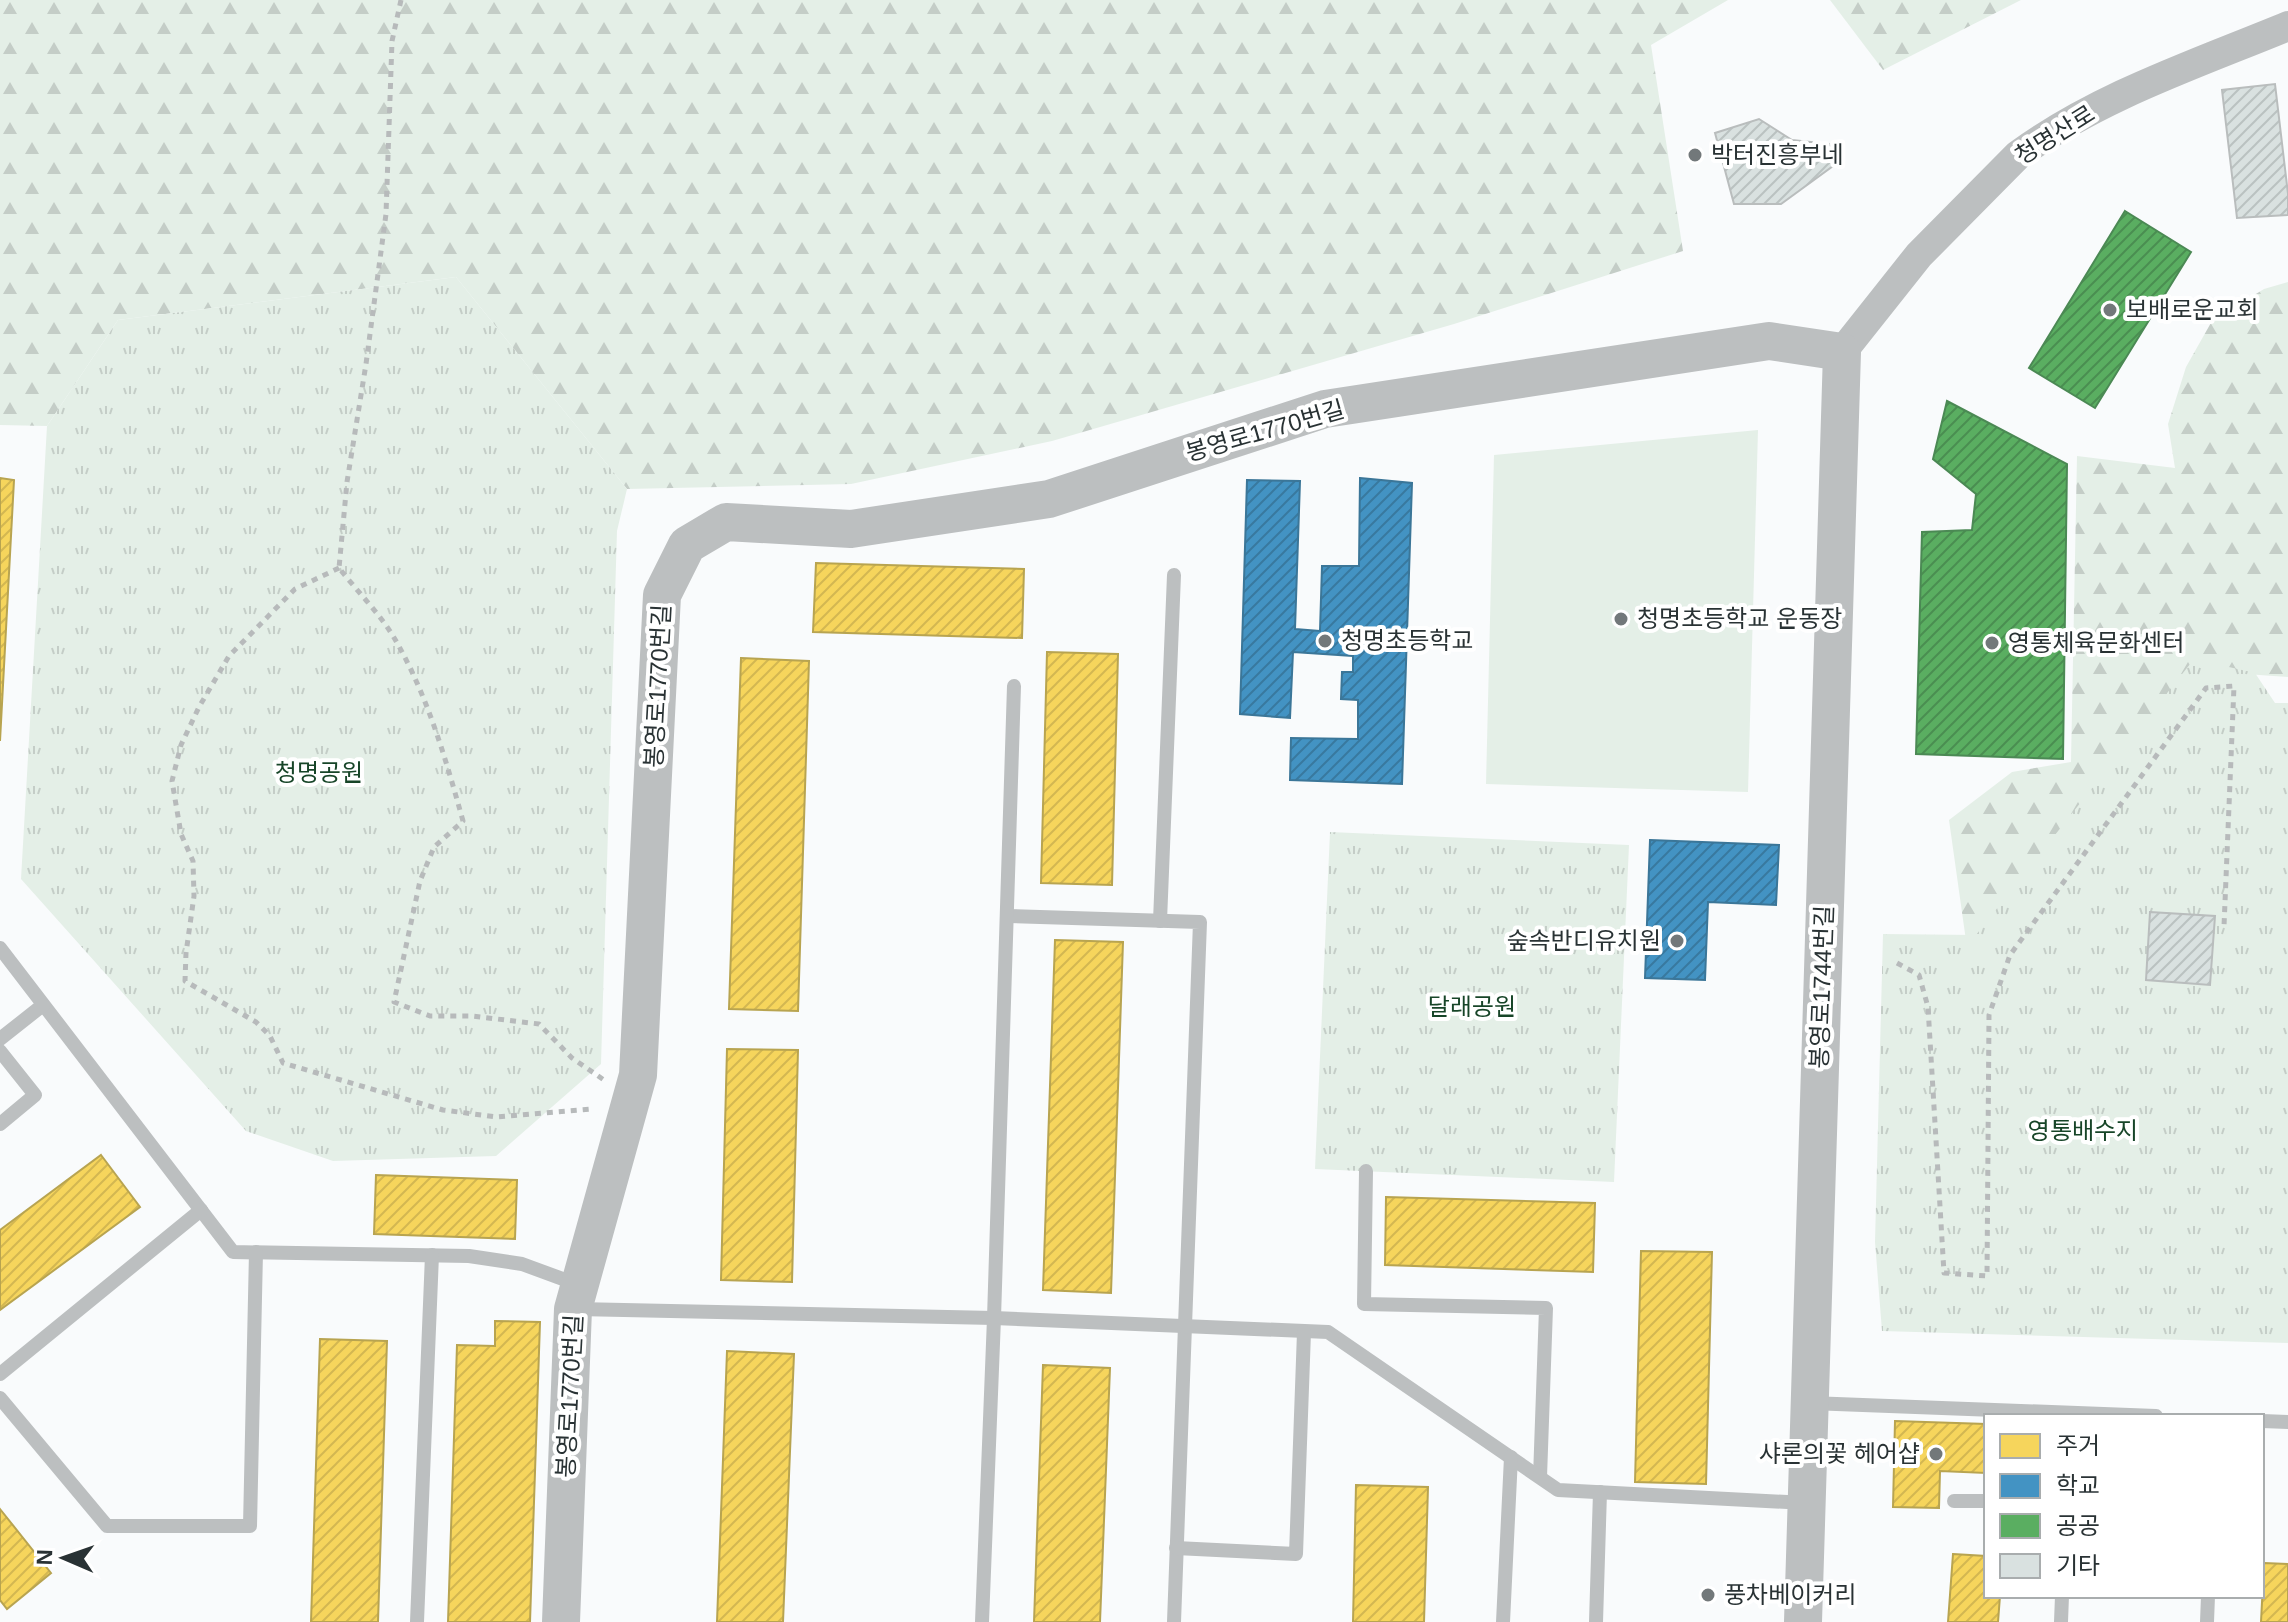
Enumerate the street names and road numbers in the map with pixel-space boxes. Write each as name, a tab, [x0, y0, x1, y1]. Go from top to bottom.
street label: 청명산로	[2010, 100, 2099, 169]
street label: 봉영로1770번길	[1182, 395, 1347, 466]
street label: 봉영로1770번길	[640, 603, 675, 768]
street label: 봉영로1744번길	[1805, 905, 1838, 1069]
street label: 봉영로1770번길	[552, 1313, 587, 1478]

